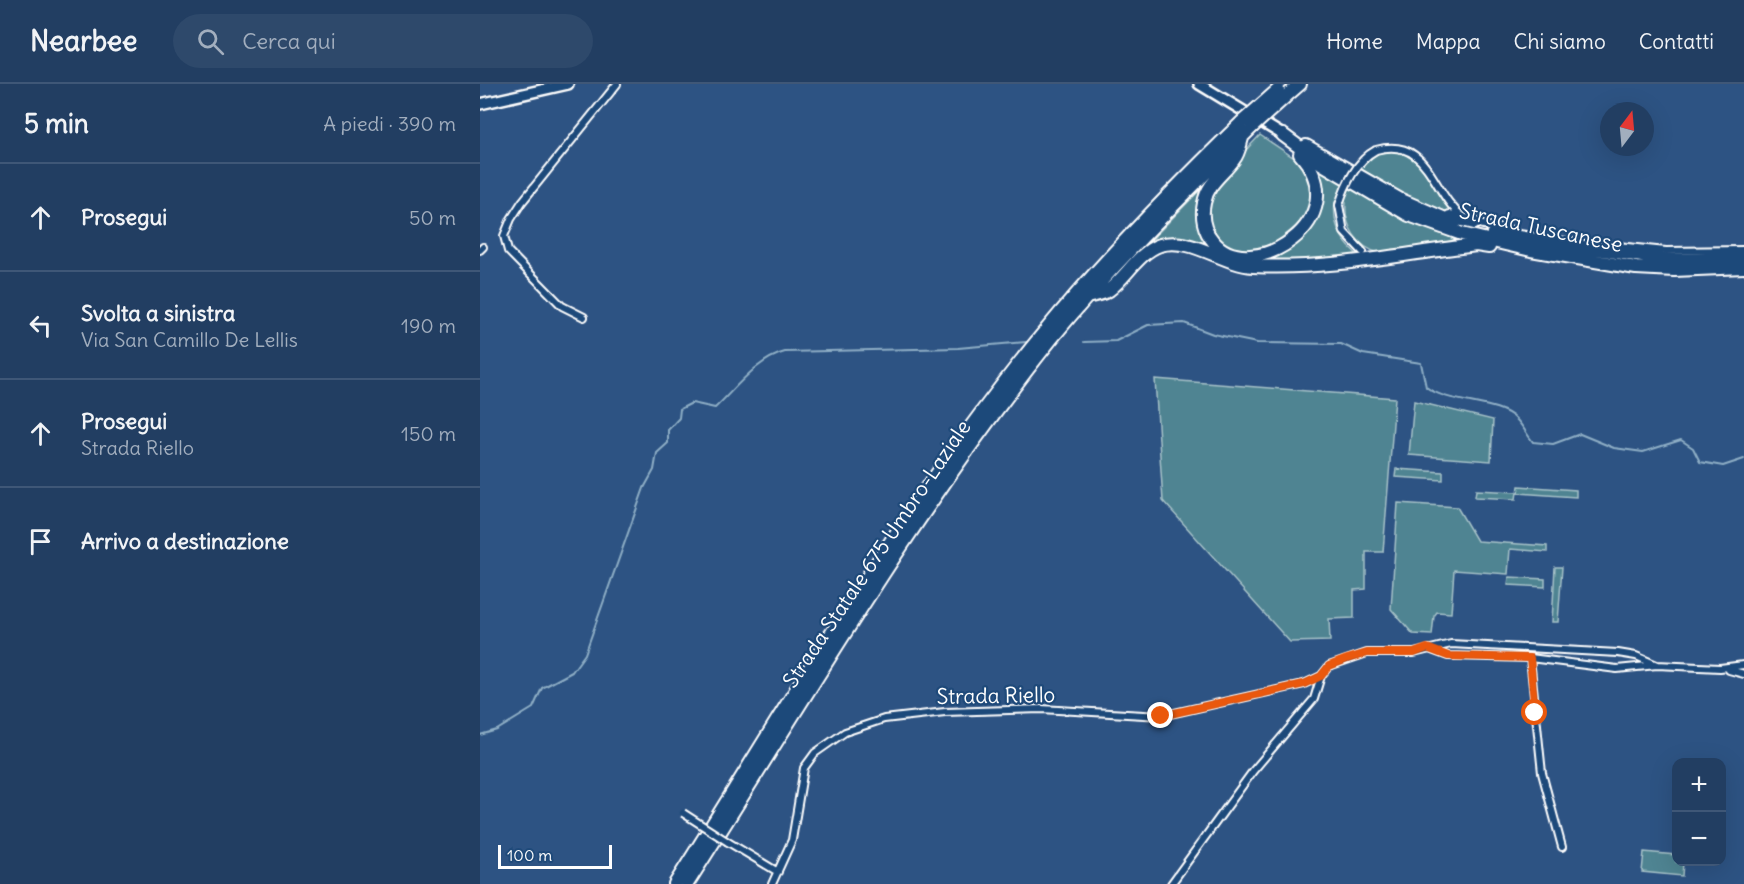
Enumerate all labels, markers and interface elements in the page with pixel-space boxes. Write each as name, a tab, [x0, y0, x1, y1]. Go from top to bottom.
search box	[173, 14, 593, 68]
text: Nearbee	[30, 23, 137, 59]
icon: search	[194, 25, 227, 58]
text: Cerca qui	[242, 27, 336, 55]
text: Home	[1326, 28, 1383, 55]
text: Mappa	[1416, 28, 1481, 55]
text: Chi siamo	[1514, 28, 1606, 55]
text: Contatti	[1639, 28, 1714, 55]
north arrow	[1600, 102, 1654, 156]
text: 5 min	[24, 107, 89, 140]
text: A piedi · 390 m	[323, 111, 456, 136]
street label: Strada Tuscanese	[1457, 197, 1625, 258]
icon: ahead	[24, 201, 57, 234]
text: Prosegui	[81, 203, 167, 231]
text: 50 m	[409, 205, 456, 230]
text: Svolta a sinistra	[81, 299, 235, 327]
icon: left	[24, 309, 57, 342]
text: 190 m	[401, 313, 456, 338]
text: Via San Camillo De Lellis	[81, 327, 298, 352]
text: Prosegui	[81, 407, 167, 435]
street label: Strada Statale 675 Umbro-Laziale	[777, 415, 976, 693]
icon: ahead	[24, 417, 57, 450]
text: 150 m	[401, 421, 456, 446]
text: Strada Riello	[81, 435, 194, 460]
icon: arrive	[24, 525, 57, 558]
text: Arrivo a destinazione	[81, 527, 289, 555]
street label: Strada Riello	[936, 681, 1056, 710]
route start	[1521, 699, 1547, 725]
route end	[1147, 702, 1173, 728]
map controls	[1672, 758, 1726, 866]
button: +	[1672, 758, 1726, 812]
button: −	[1672, 812, 1726, 866]
scale bar	[498, 842, 612, 870]
text: 100 m	[507, 845, 552, 865]

